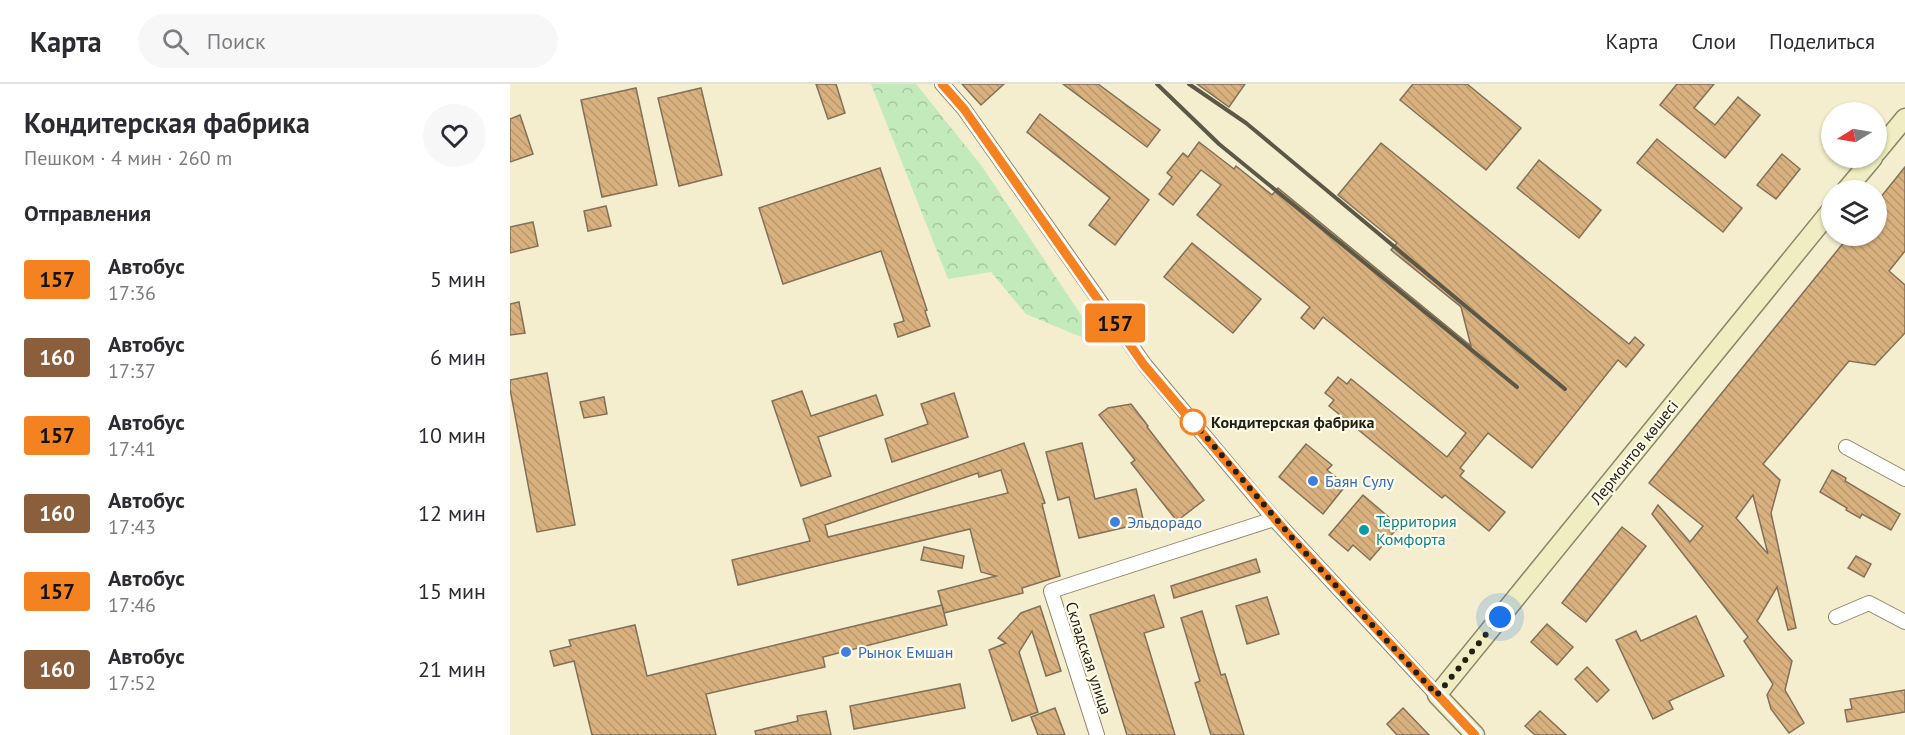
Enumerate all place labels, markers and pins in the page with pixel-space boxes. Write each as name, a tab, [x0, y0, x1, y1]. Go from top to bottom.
marker: Кондитерская фабрика	[1180, 409, 1206, 435]
place label: Кондитерская фабрика	[1211, 412, 1374, 432]
place label: Баян Сулу	[1325, 471, 1395, 491]
marker: Баян Сулу	[1306, 474, 1320, 488]
place label: Территория Комфорта	[1376, 511, 1457, 549]
place label: Эльдорадо	[1127, 512, 1202, 532]
marker: Эльдорадо	[1108, 515, 1122, 529]
marker: Территория Комфорта	[1357, 523, 1371, 537]
place label: Рынок Емшан	[858, 642, 953, 662]
marker: Рынок Емшан	[839, 645, 853, 659]

